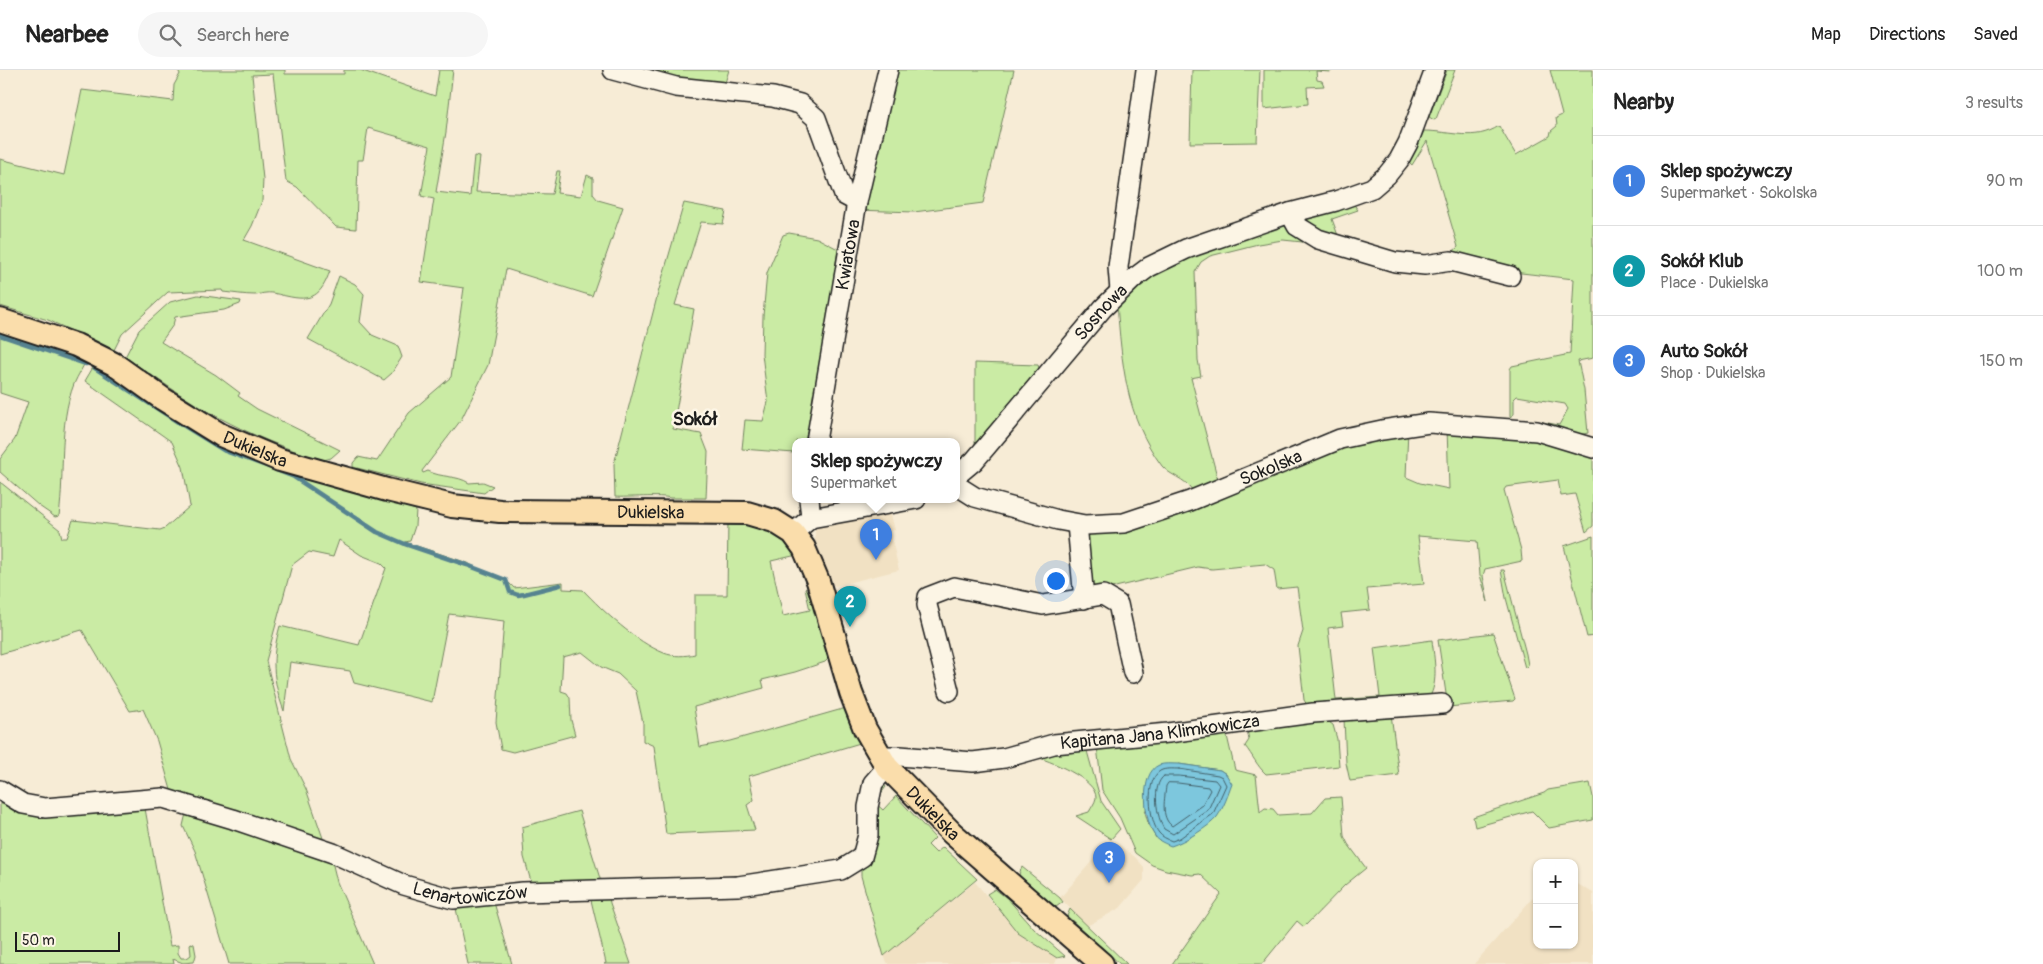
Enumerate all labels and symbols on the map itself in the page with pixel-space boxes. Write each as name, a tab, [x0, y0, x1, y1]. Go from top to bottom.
street label: Kwiatowa	[831, 218, 866, 292]
street label: Sosnowa	[1069, 279, 1133, 346]
district label: Sokół	[673, 407, 718, 431]
street label: Dukielska	[219, 426, 290, 473]
street label: Sokolska	[1236, 445, 1306, 491]
street label: Dukielska	[617, 501, 685, 524]
pin: 1	[860, 519, 892, 560]
your location	[1043, 568, 1069, 594]
pin: 2	[834, 586, 866, 627]
street label: Kapitana Jana Klimkowicza	[1059, 709, 1261, 755]
street label: Dukielska	[900, 782, 964, 846]
pin: 3	[1093, 842, 1125, 883]
street label: Lenartowiczów	[410, 877, 529, 911]
scale bar	[15, 929, 120, 952]

